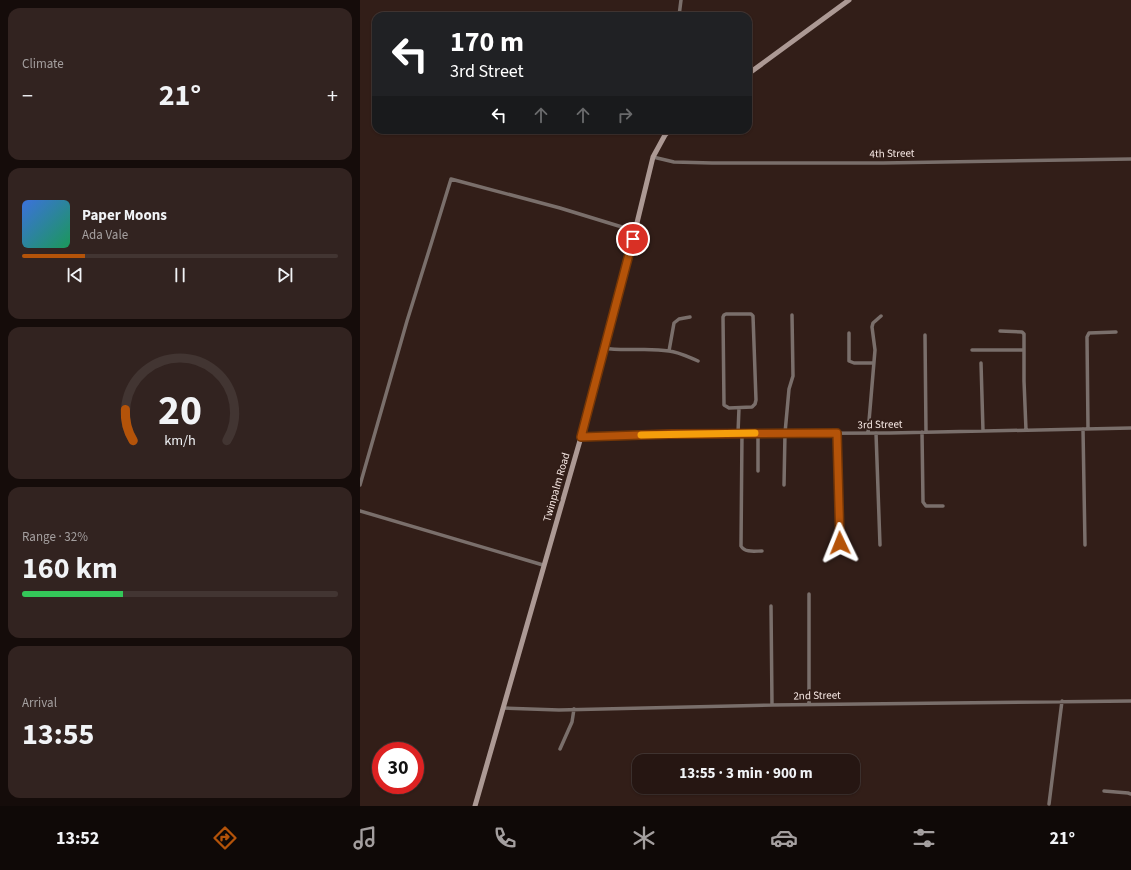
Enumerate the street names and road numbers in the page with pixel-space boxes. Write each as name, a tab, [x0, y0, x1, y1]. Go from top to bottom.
street label: 4th Street	[869, 146, 915, 161]
street label: 3rd Street	[857, 417, 903, 432]
street label: Twinpalm Road	[539, 451, 574, 524]
street label: 2nd Street	[793, 688, 841, 703]

